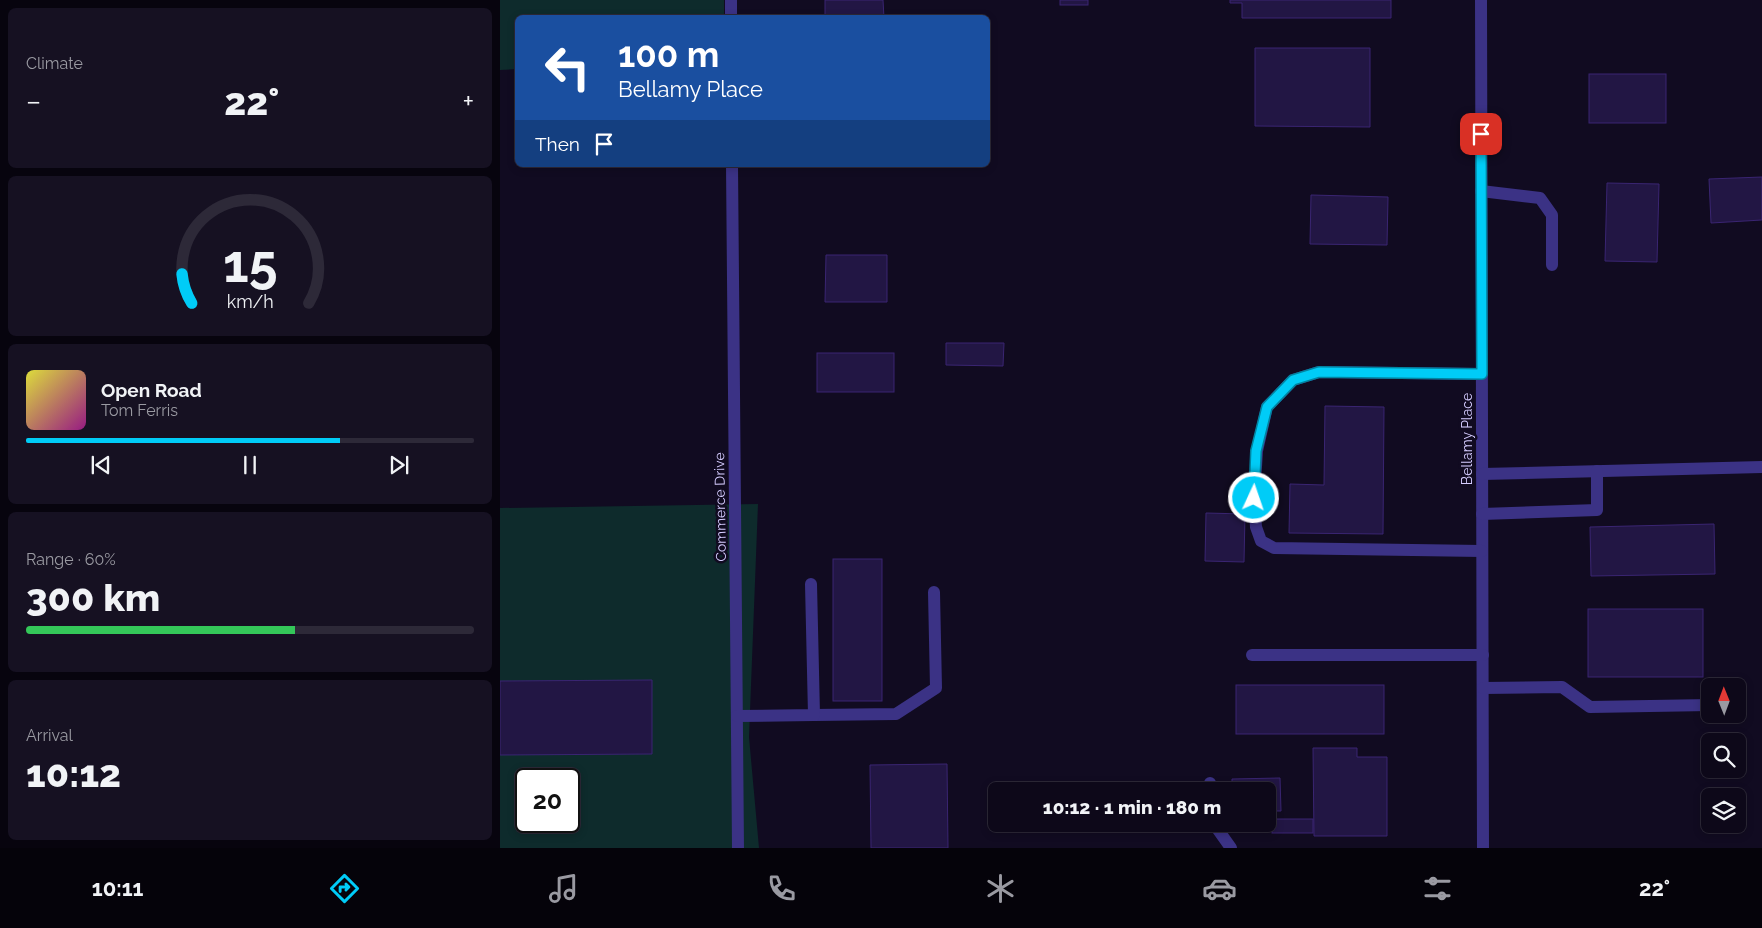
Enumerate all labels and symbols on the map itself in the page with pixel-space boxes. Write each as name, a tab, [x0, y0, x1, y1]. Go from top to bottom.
pin	[1460, 113, 1502, 155]
street label: Bellamy Place	[1459, 393, 1475, 485]
street label: Commerce Drive	[711, 452, 729, 562]
position arrow	[1227, 471, 1279, 523]
north arrow	[1701, 678, 1746, 722]
speed limit sign: 20	[515, 768, 580, 833]

